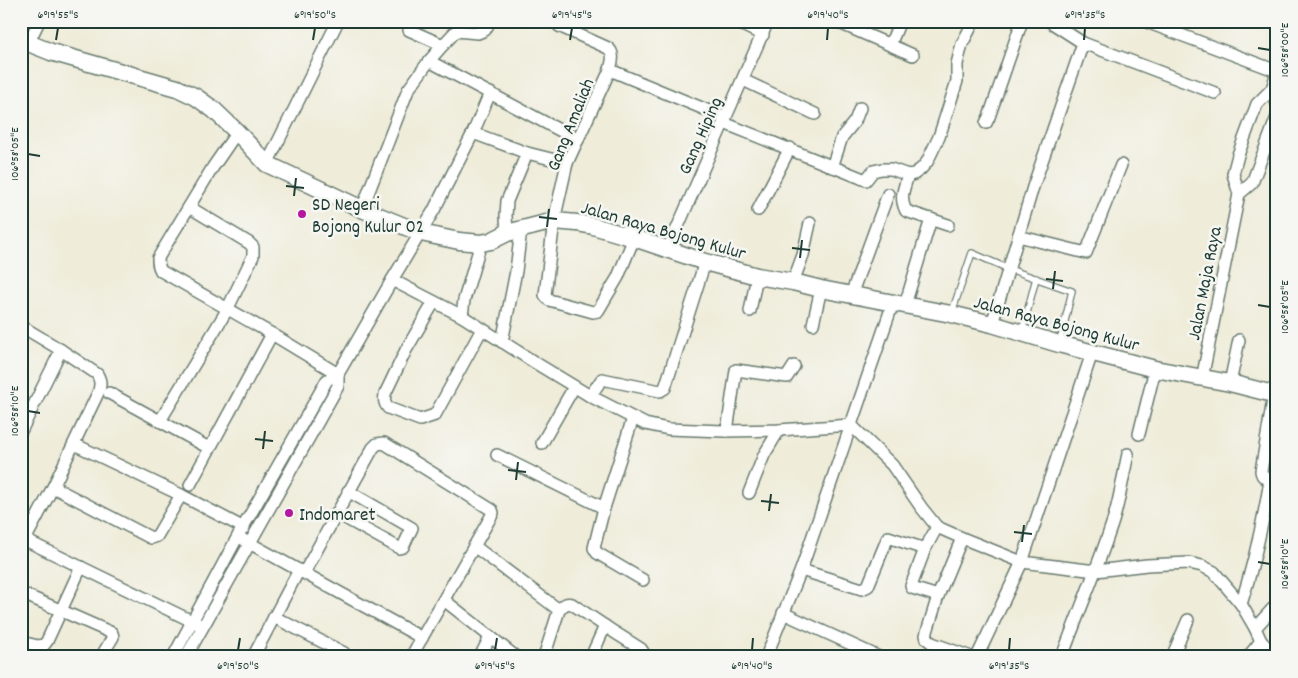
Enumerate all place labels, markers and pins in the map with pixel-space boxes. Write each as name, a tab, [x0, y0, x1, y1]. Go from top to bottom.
place label: SD Negeri Bojong Kulur 02	[312, 193, 424, 242]
marker: SD Negeri Bojong Kulur 02	[296, 208, 308, 220]
place label: Indomaret	[299, 503, 375, 530]
marker: Indomaret	[283, 507, 295, 519]

